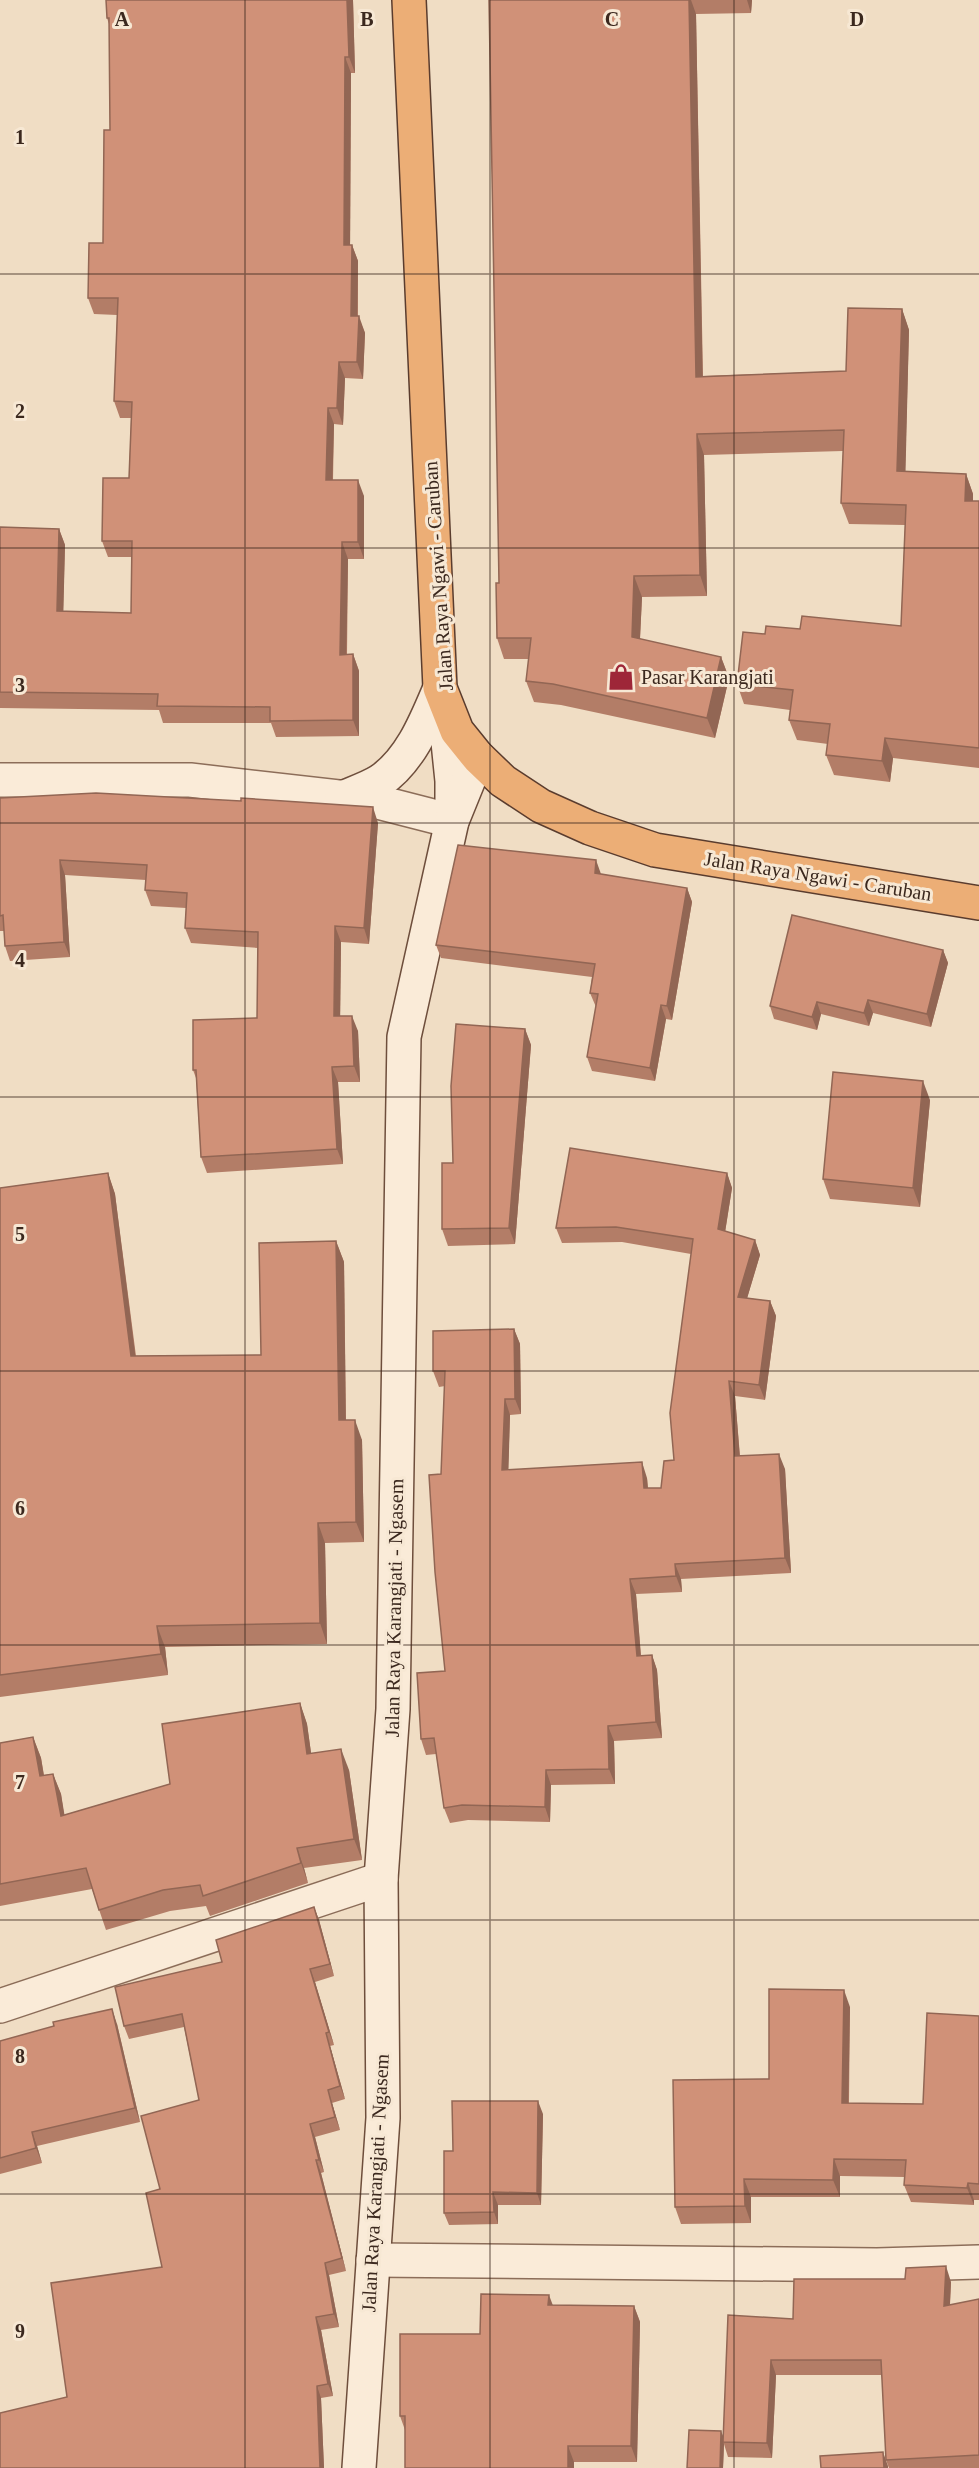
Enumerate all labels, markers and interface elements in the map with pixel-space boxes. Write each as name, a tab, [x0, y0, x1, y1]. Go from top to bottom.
text: A	[115, 8, 130, 30]
text: B	[360, 8, 374, 30]
text: C	[605, 8, 619, 30]
text: D	[850, 8, 864, 30]
text: 1	[15, 126, 25, 148]
text: 2	[15, 400, 25, 422]
street label: Jalan Raya Ngawi - Caruban	[419, 460, 458, 691]
shop icon: Pasar Karangjati	[606, 662, 636, 692]
place label: Pasar Karangjati	[641, 666, 774, 689]
text: 3	[15, 674, 25, 696]
street label: Jalan Raya Ngawi - Caruban	[703, 847, 933, 906]
text: 4	[15, 949, 25, 971]
text: 5	[15, 1223, 25, 1245]
street label: Jalan Raya Karangjati - Ngasem	[381, 1478, 408, 1738]
text: 6	[15, 1497, 25, 1519]
text: 7	[15, 1771, 25, 1793]
text: 8	[15, 2045, 25, 2067]
street label: Jalan Raya Karangjati - Ngasem	[357, 2053, 394, 2313]
text: 9	[15, 2320, 25, 2342]

